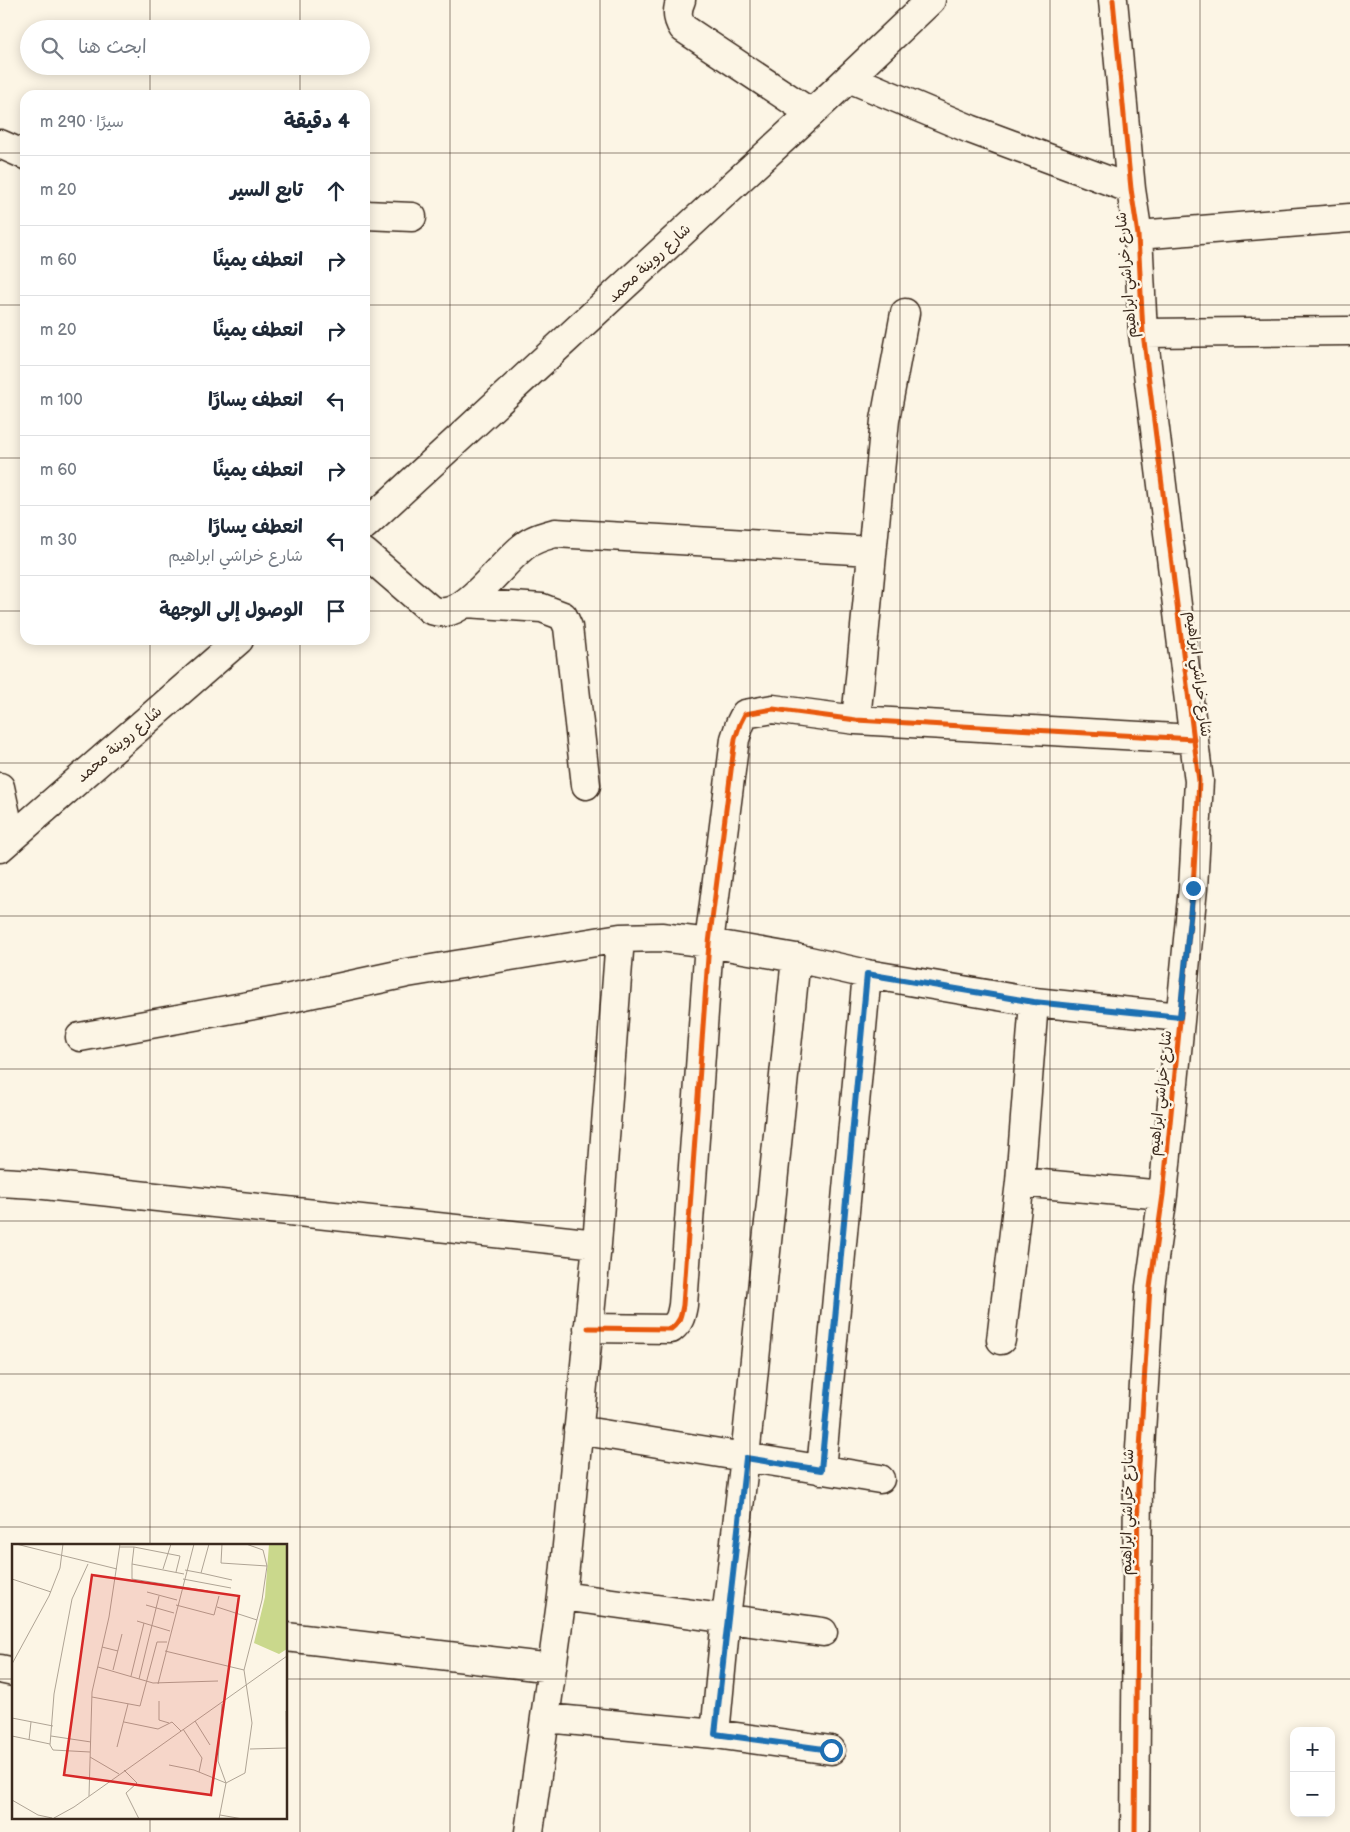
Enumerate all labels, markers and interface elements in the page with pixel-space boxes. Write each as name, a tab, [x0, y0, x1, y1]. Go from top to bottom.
search box	[20, 20, 370, 75]
icon: search	[38, 34, 66, 62]
text: ابحث هنا	[78, 36, 147, 59]
text: 4 دقيقة	[284, 109, 350, 134]
text: سيرًا · 290 m	[40, 113, 124, 132]
icon: ahead	[322, 177, 350, 205]
text: تابع السير	[230, 179, 303, 202]
text: 20 m	[40, 181, 76, 200]
street label: شارع خراشي ابراهيم	[1112, 211, 1144, 339]
street label: شارع روينة محمد	[604, 220, 695, 307]
icon: right	[322, 247, 350, 275]
text: انعطف يمينًا	[213, 249, 303, 272]
text: 60 m	[40, 251, 77, 270]
icon: right	[322, 317, 350, 345]
text: انعطف يمينًا	[213, 319, 303, 342]
text: 20 m	[40, 321, 76, 340]
icon: left	[322, 387, 350, 415]
text: انعطف يسارًا	[208, 389, 303, 412]
text: 100 m	[40, 391, 83, 410]
icon: right	[322, 457, 350, 485]
text: انعطف يمينًا	[213, 459, 303, 482]
text: 60 m	[40, 461, 77, 480]
text: انعطف يسارًا	[208, 516, 303, 539]
icon: left	[322, 527, 350, 555]
text: 30 m	[40, 531, 77, 550]
text: شارع خراشي ابراهيم	[168, 547, 303, 566]
icon: arrive	[322, 597, 350, 625]
text: الوصول إلى الوجهة	[159, 599, 303, 622]
street label: شارع خراشي ابراهيم	[1178, 610, 1216, 738]
street label: شارع روينة محمد	[73, 702, 166, 787]
route end	[1182, 877, 1205, 900]
street label: شارع خراشي ابراهيم	[1144, 1029, 1180, 1157]
street label: شارع خراشي ابراهيم	[1117, 1449, 1141, 1575]
inset map	[12, 1544, 288, 1820]
map controls	[1290, 1727, 1335, 1817]
button: +	[1290, 1727, 1335, 1772]
route start	[820, 1739, 843, 1762]
button: −	[1290, 1772, 1335, 1817]

